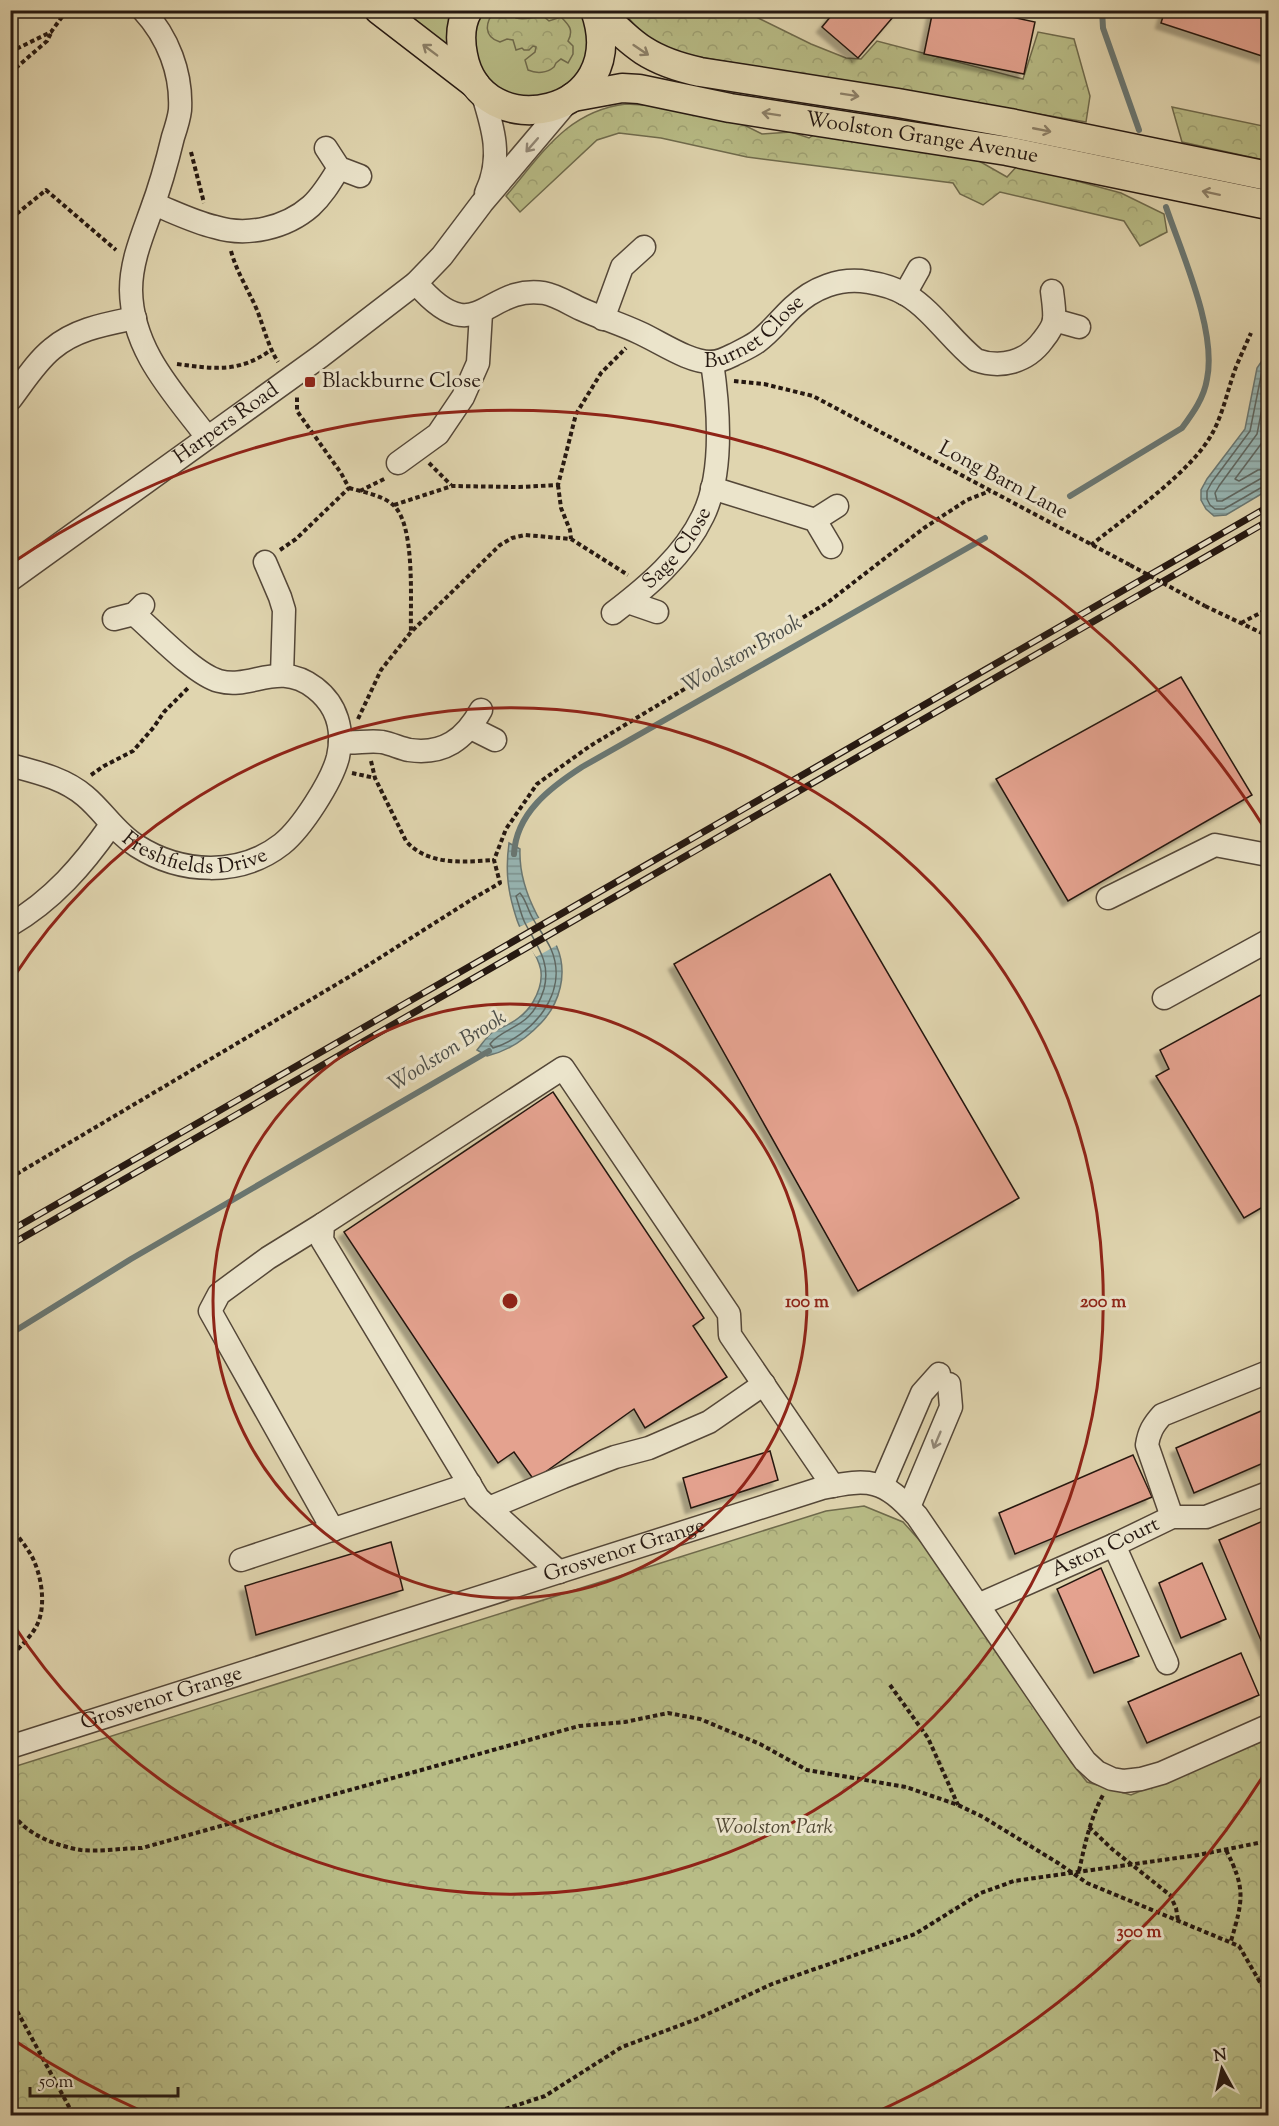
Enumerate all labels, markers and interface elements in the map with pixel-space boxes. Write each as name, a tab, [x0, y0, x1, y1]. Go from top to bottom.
one-way arrow	[632, 43, 649, 56]
one-way arrow	[422, 44, 438, 56]
one-way arrow	[840, 90, 860, 101]
street label: Woolston Grange Avenue	[803, 105, 1041, 172]
one-way arrow	[762, 109, 782, 120]
one-way arrow	[1032, 124, 1051, 136]
one-way arrow	[525, 137, 539, 152]
one-way arrow	[1202, 187, 1221, 198]
street label: Burnet Close	[704, 288, 811, 377]
place label: Blackburne Close	[322, 367, 481, 397]
marker: Blackburne Close	[303, 375, 317, 389]
street label: Harpers Road	[168, 376, 286, 472]
street label: Long Barn Lane	[933, 434, 1073, 528]
street label: Sage Close	[636, 503, 720, 597]
water label: Woolston Brook	[677, 608, 809, 702]
street label: Freshfields Drive	[115, 825, 273, 883]
water label: Woolston Brook	[383, 1003, 513, 1101]
text: 100 m	[785, 1290, 829, 1316]
text: 200 m	[1080, 1290, 1126, 1316]
centre of rings	[500, 1291, 520, 1311]
one-way arrow	[931, 1430, 942, 1449]
street label: Aston Court	[1047, 1510, 1165, 1586]
street label: Grosvenor Grange	[540, 1511, 709, 1591]
street label: Grosvenor Grange	[77, 1659, 246, 1738]
park label: Woolston Park	[715, 1813, 833, 1843]
text: 300 m	[1117, 1920, 1162, 1946]
north arrow	[1192, 2039, 1252, 2099]
text: N	[1212, 2044, 1228, 2069]
scale bar	[30, 2060, 178, 2098]
text: 50 m	[38, 2070, 74, 2096]

